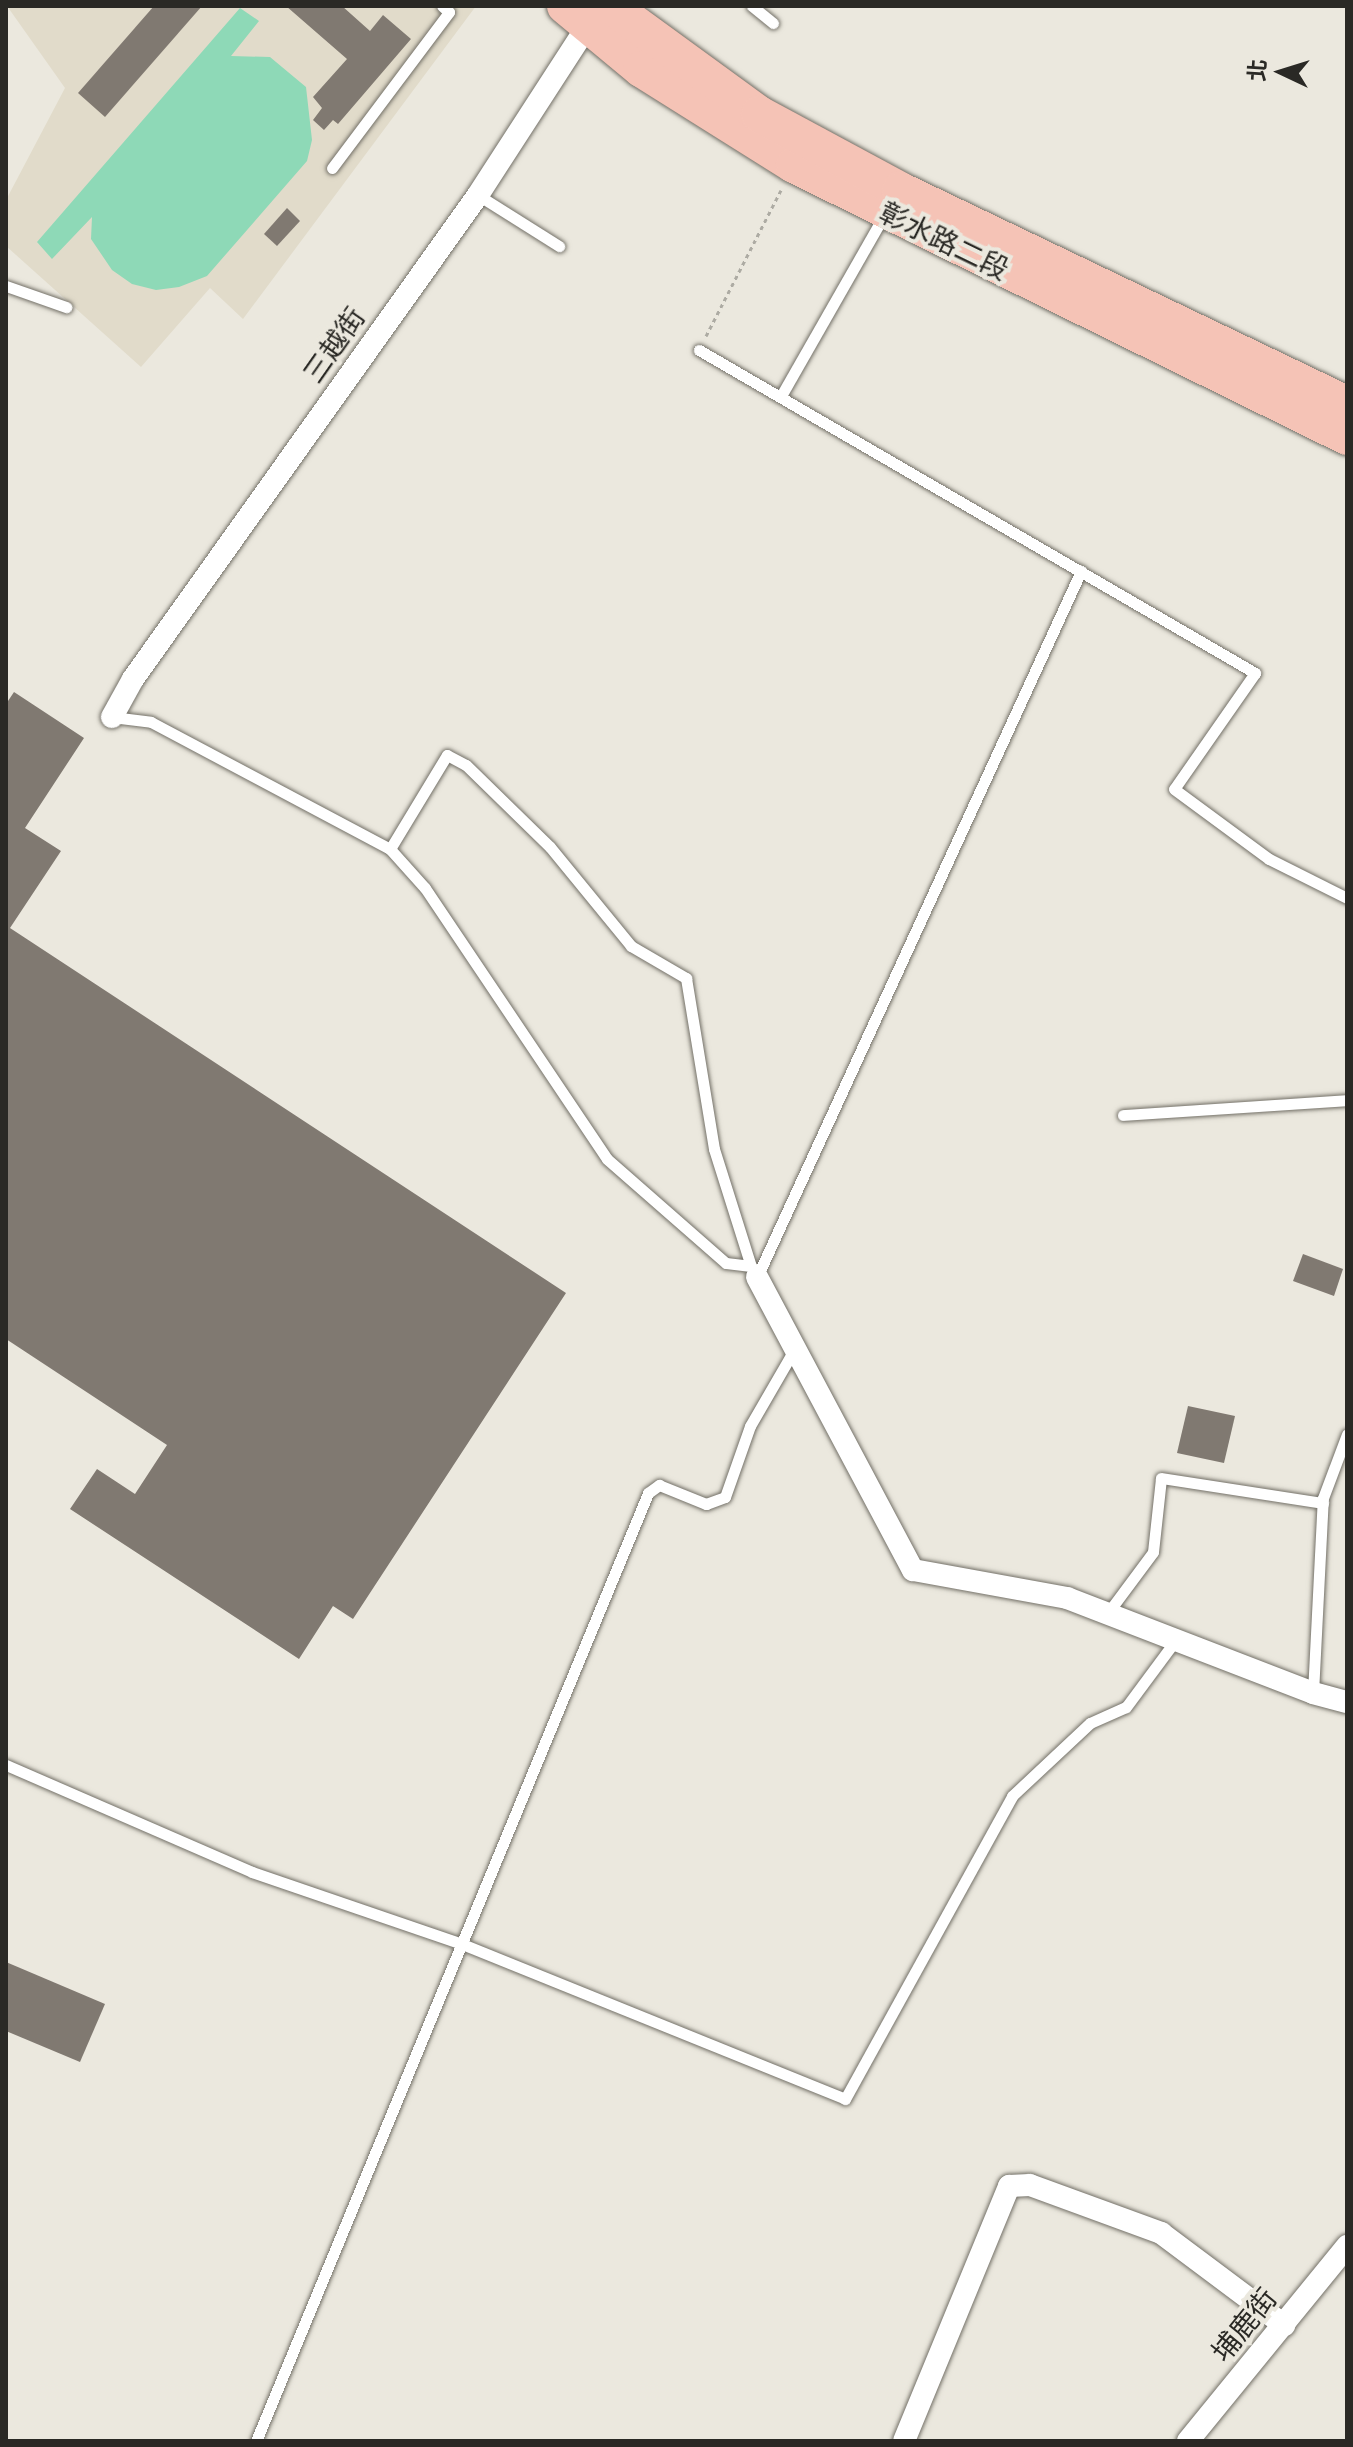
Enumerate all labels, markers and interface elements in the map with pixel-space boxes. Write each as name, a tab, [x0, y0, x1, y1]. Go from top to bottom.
north arrow	[1241, 32, 1321, 112]
text: 北	[1243, 58, 1270, 82]
street label: 彰水路二段	[874, 195, 1014, 287]
street label: 三越街	[296, 301, 372, 389]
street label: 埔鹿街	[1205, 2282, 1283, 2368]

